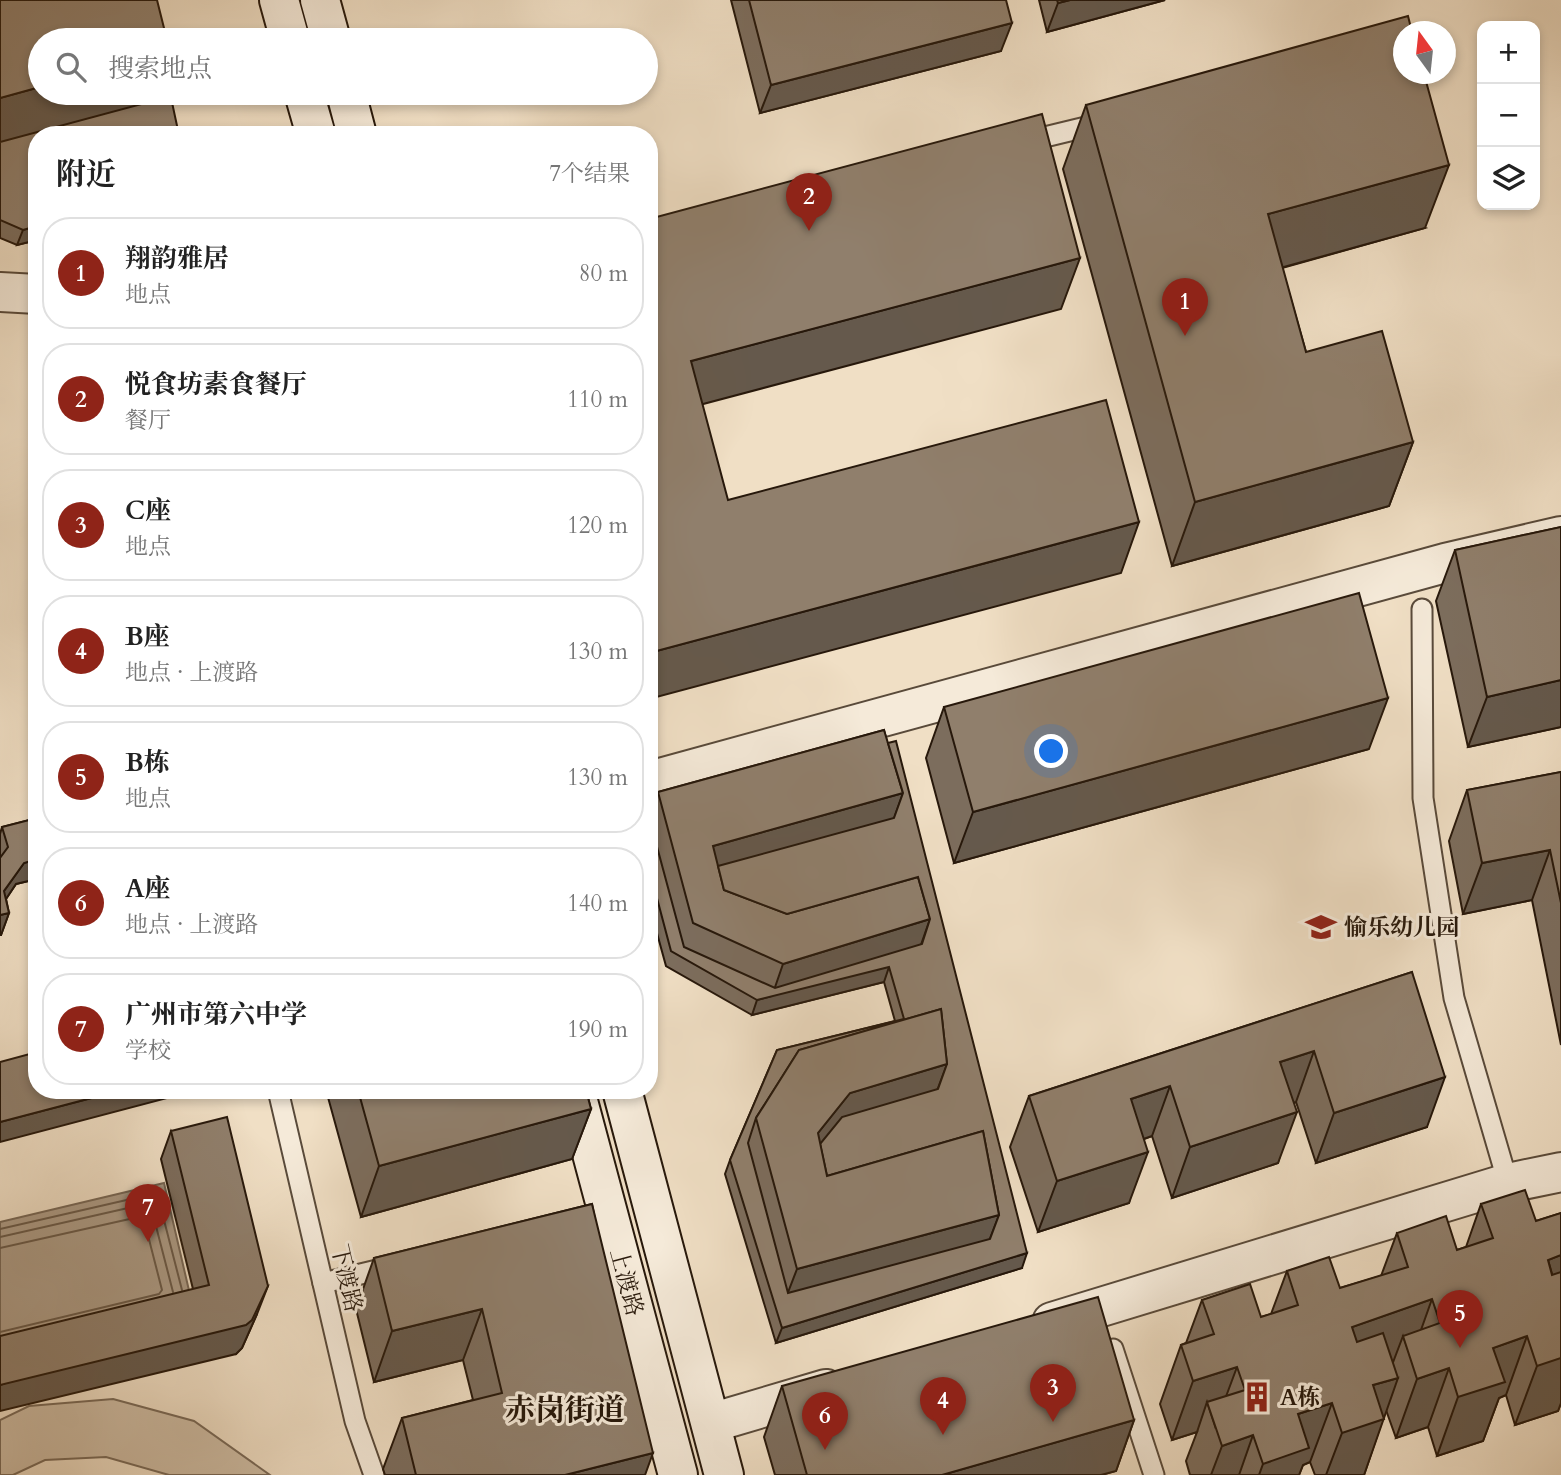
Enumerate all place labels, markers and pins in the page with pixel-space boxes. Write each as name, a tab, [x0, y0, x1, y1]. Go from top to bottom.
pin: 2	[786, 173, 832, 231]
pin: 1	[1162, 278, 1208, 336]
school or university icon: 愉乐幼儿园	[1304, 910, 1338, 944]
place label: 愉乐幼儿园	[1344, 912, 1459, 943]
pin: 7	[125, 1184, 171, 1242]
pin: 5	[1437, 1290, 1483, 1348]
pin: 3	[1030, 1364, 1076, 1422]
pin: 4	[920, 1377, 966, 1435]
building icon: A栋	[1240, 1380, 1274, 1414]
place label: A栋	[1280, 1382, 1320, 1413]
pin: 6	[802, 1392, 848, 1450]

